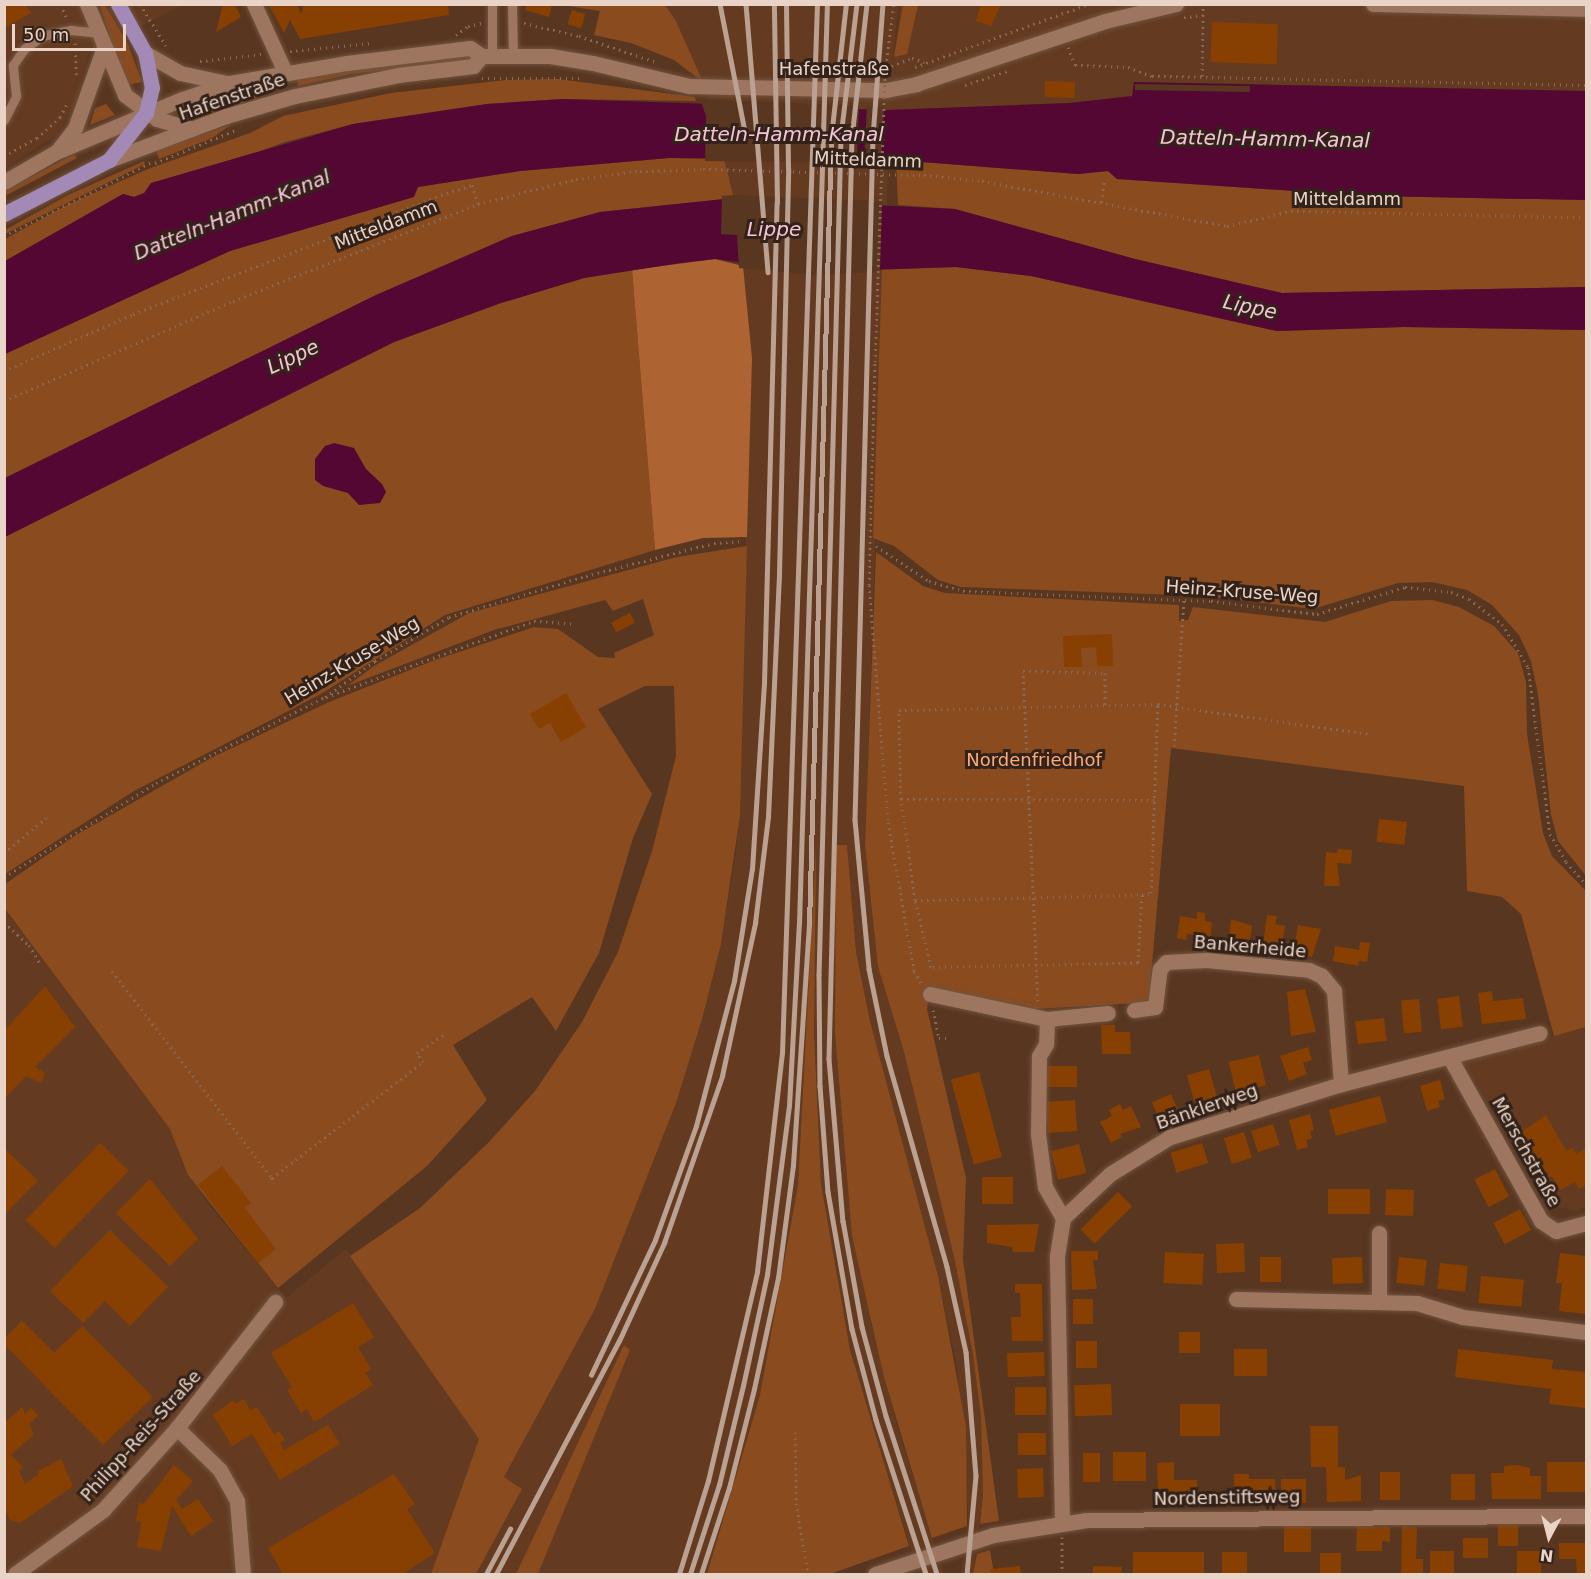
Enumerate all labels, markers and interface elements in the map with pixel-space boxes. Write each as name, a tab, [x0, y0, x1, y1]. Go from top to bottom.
scale bar	[15, 12, 129, 50]
text: 50 m	[23, 24, 69, 45]
street label: Hafenstraße	[779, 58, 889, 80]
street label: Hafenstraße	[176, 69, 288, 125]
water label: Datteln-Hamm-Kanal	[674, 122, 884, 146]
water label: Datteln-Hamm-Kanal	[1160, 125, 1370, 153]
street label: Mitteldamm	[814, 147, 922, 173]
water label: Datteln-Hamm-Kanal	[130, 165, 334, 265]
street label: Mitteldamm	[1293, 188, 1401, 210]
street label: Mitteldamm	[332, 196, 440, 254]
water label: Lippe	[747, 217, 801, 241]
water label: Lippe	[1221, 290, 1279, 324]
water label: Lippe	[263, 335, 323, 379]
street label: Heinz-Kruse-Weg	[1165, 576, 1319, 608]
street label: Heinz-Kruse-Weg	[281, 612, 423, 710]
park label: Nordenfriedhof	[966, 749, 1102, 771]
street label: Bankerheide	[1193, 931, 1307, 963]
street label: Bänklerweg	[1153, 1080, 1261, 1134]
street label: Merschstraße	[1487, 1093, 1565, 1211]
street label: Philipp-Reis-Straße	[76, 1366, 206, 1506]
street label: Nordenstiftsweg	[1154, 1486, 1300, 1510]
north arrow	[1519, 1507, 1579, 1567]
text: N	[1539, 1545, 1555, 1566]

